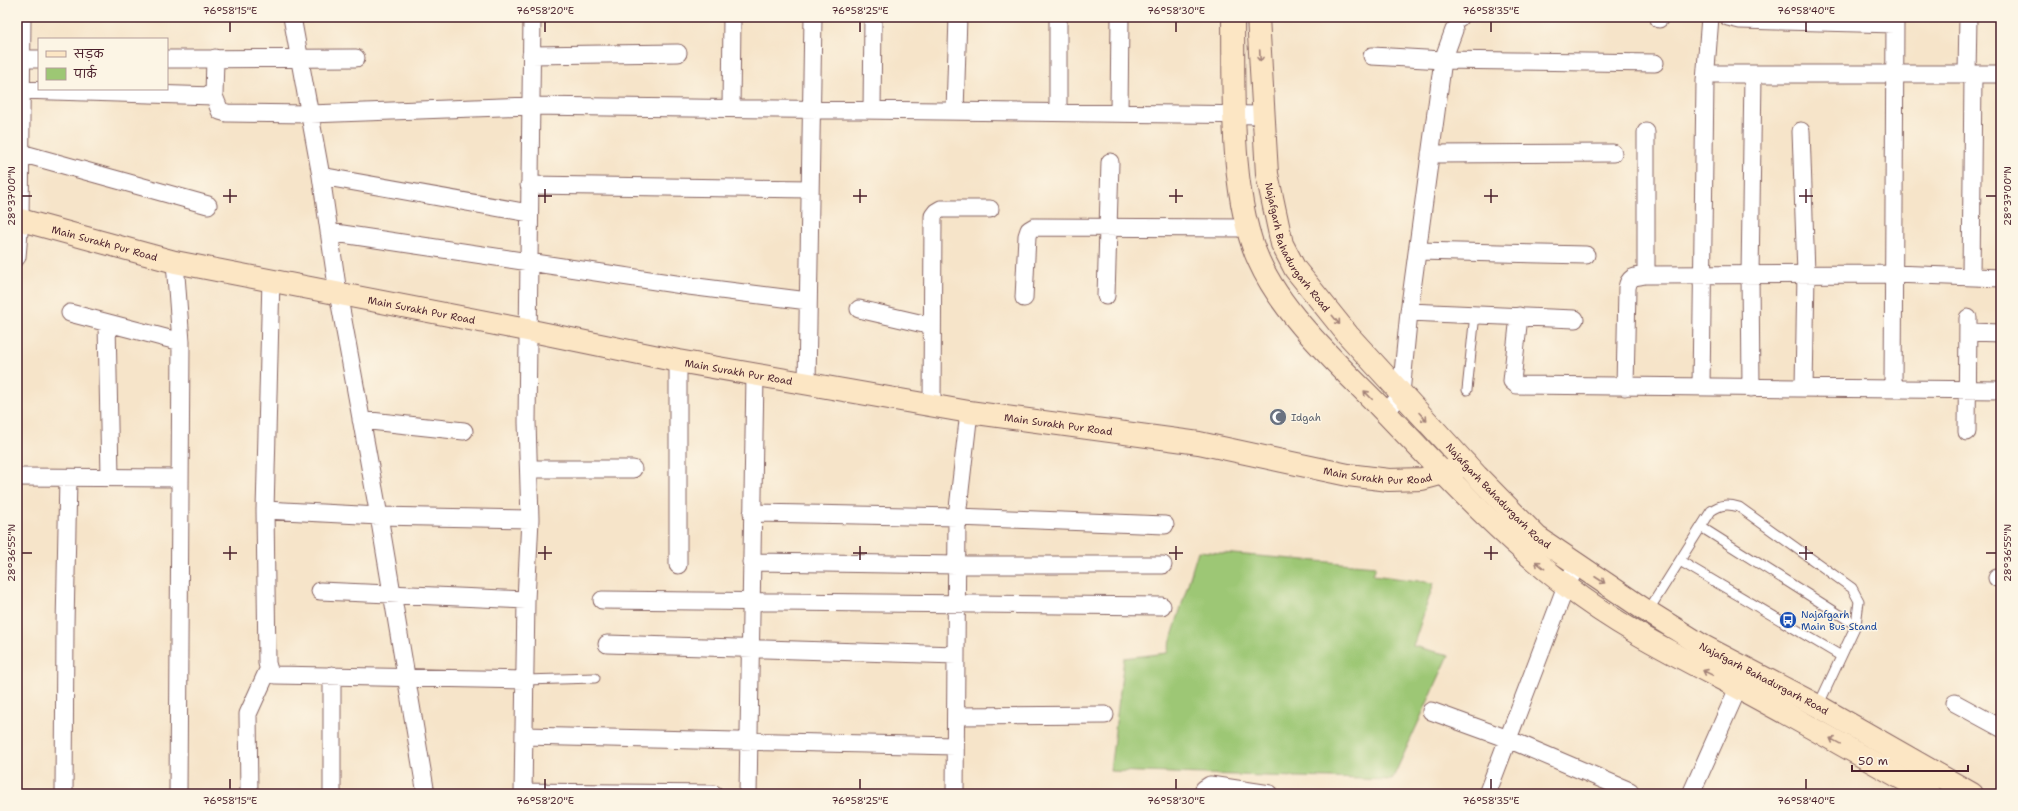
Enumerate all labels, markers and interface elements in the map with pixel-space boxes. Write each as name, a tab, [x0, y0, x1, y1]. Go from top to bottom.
text: 76°58'15"E	[203, 4, 257, 17]
text: 76°58'20"E	[516, 4, 574, 17]
text: 76°58'25"E	[832, 4, 888, 17]
text: 76°58'30"E	[1147, 4, 1205, 17]
text: 76°58'35"E	[1463, 4, 1519, 17]
text: 76°58'40"E	[1777, 4, 1835, 17]
legend	[38, 38, 168, 90]
text: सड़क	[73, 46, 105, 62]
one-way arrow	[1256, 49, 1264, 62]
text: पार्क	[73, 64, 98, 82]
text: 28°37'00"N	[5, 166, 18, 226]
text: 28°37'00"N	[2001, 166, 2014, 226]
street label: Najafgarh Bahadurgarh Road	[1262, 181, 1334, 315]
street label: Main Surakh Pur Road	[50, 222, 160, 264]
street label: Main Surakh Pur Road	[367, 293, 477, 327]
one-way arrow	[1332, 315, 1341, 326]
street label: Main Surakh Pur Road	[684, 356, 794, 388]
one-way arrow	[1363, 390, 1373, 400]
mosque icon: Idgah	[1268, 407, 1288, 427]
street label: Main Surakh Pur Road	[1003, 410, 1114, 438]
place label: Idgah	[1291, 411, 1321, 424]
one-way arrow	[1419, 412, 1428, 422]
street label: Najafgarh Bahadurgarh Road	[1443, 440, 1554, 551]
street label: Main Surakh Pur Road	[1322, 463, 1434, 487]
text: 28°36'55"N	[5, 524, 18, 582]
text: 28°36'55"N	[2001, 524, 2014, 582]
one-way arrow	[1535, 560, 1546, 569]
one-way arrow	[1594, 576, 1605, 584]
place label: Najafgarh Main Bus Stand	[1801, 608, 1878, 633]
bus stop icon: Najafgarh Main Bus Stand	[1778, 610, 1798, 630]
street label: Najafgarh Bahadurgarh Road	[1697, 639, 1832, 718]
one-way arrow	[1702, 669, 1714, 676]
one-way arrow	[1829, 737, 1841, 745]
scale bar	[1852, 747, 1968, 773]
text: 50 m	[1858, 753, 1888, 769]
text: 76°58'15"E	[203, 794, 257, 807]
text: 76°58'20"E	[516, 794, 574, 807]
text: 76°58'25"E	[832, 794, 888, 807]
text: 76°58'30"E	[1147, 794, 1205, 807]
text: 76°58'35"E	[1463, 794, 1519, 807]
text: 76°58'40"E	[1777, 794, 1835, 807]

